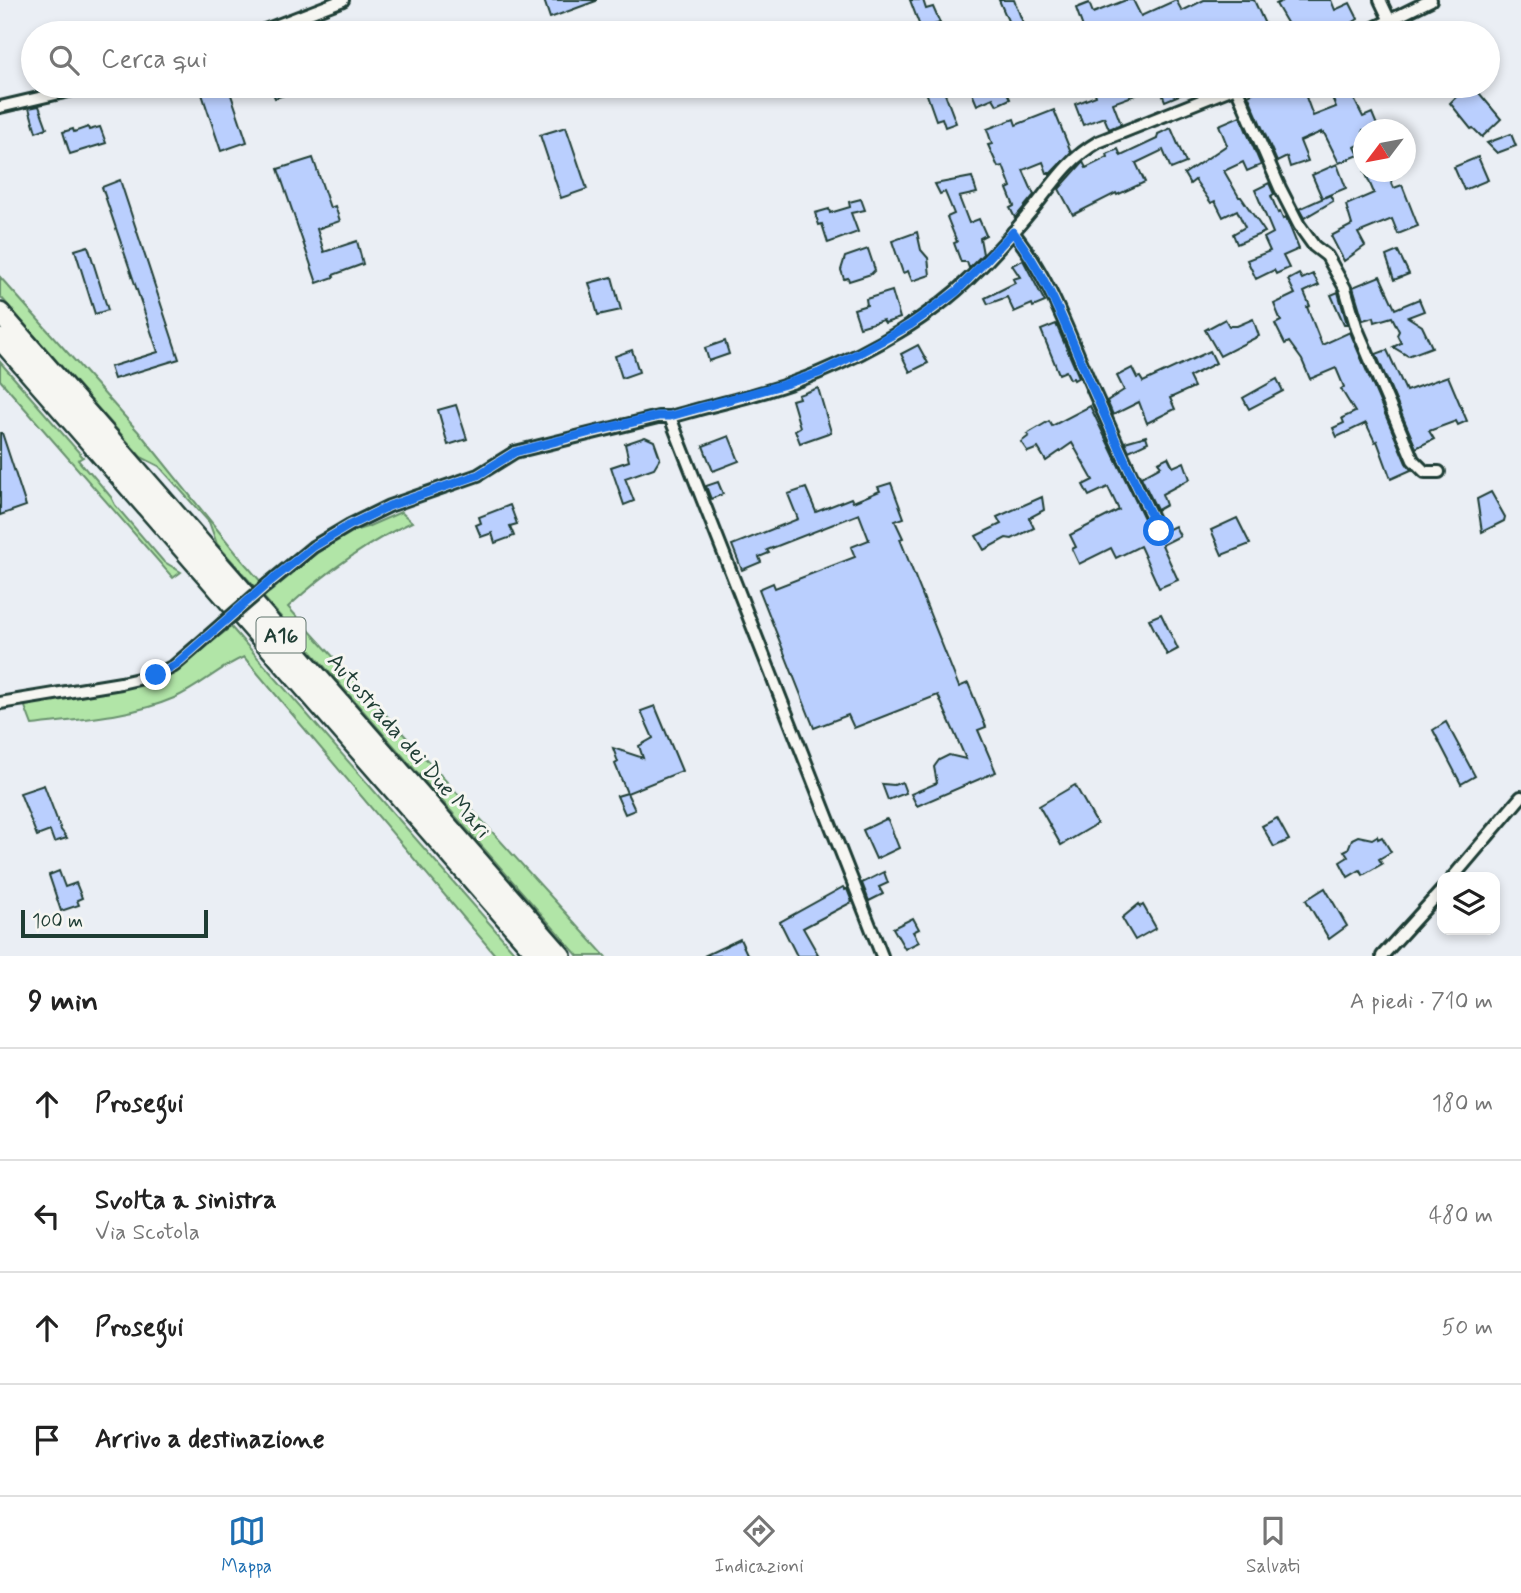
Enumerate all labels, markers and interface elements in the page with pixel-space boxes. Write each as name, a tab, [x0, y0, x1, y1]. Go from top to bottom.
search box	[21, 21, 1500, 98]
icon: search	[45, 41, 83, 79]
text: Cerca qui	[101, 43, 207, 77]
north arrow	[1353, 119, 1416, 182]
route start	[1143, 515, 1174, 546]
road number: A16	[256, 618, 306, 652]
street label: Autostrada dei Due Mari	[320, 647, 497, 845]
route end	[140, 659, 171, 690]
map controls	[1437, 872, 1500, 935]
button: layers	[1437, 872, 1500, 935]
scale bar	[21, 907, 208, 939]
text: 100 m	[32, 909, 83, 934]
text: 9 min	[28, 982, 98, 1021]
text: A piedi · 710 m	[1350, 987, 1493, 1017]
icon: ahead	[28, 1085, 66, 1123]
text: Prosegui	[95, 1087, 184, 1121]
text: 180 m	[1432, 1089, 1493, 1119]
text: Svolta a sinistra	[95, 1184, 277, 1218]
icon: left	[28, 1197, 66, 1235]
text: 480 m	[1429, 1201, 1493, 1231]
text: Via Scotola	[95, 1218, 200, 1248]
icon: ahead	[28, 1309, 66, 1347]
text: Prosegui	[95, 1311, 184, 1345]
text: 50 m	[1442, 1313, 1493, 1343]
icon: arrive	[28, 1421, 66, 1459]
text: Arrivo a destinazione	[95, 1423, 325, 1457]
tab: Mappa	[221, 1512, 272, 1579]
tab: Indicazioni	[715, 1512, 804, 1579]
tab: Salvati	[1246, 1512, 1300, 1579]

